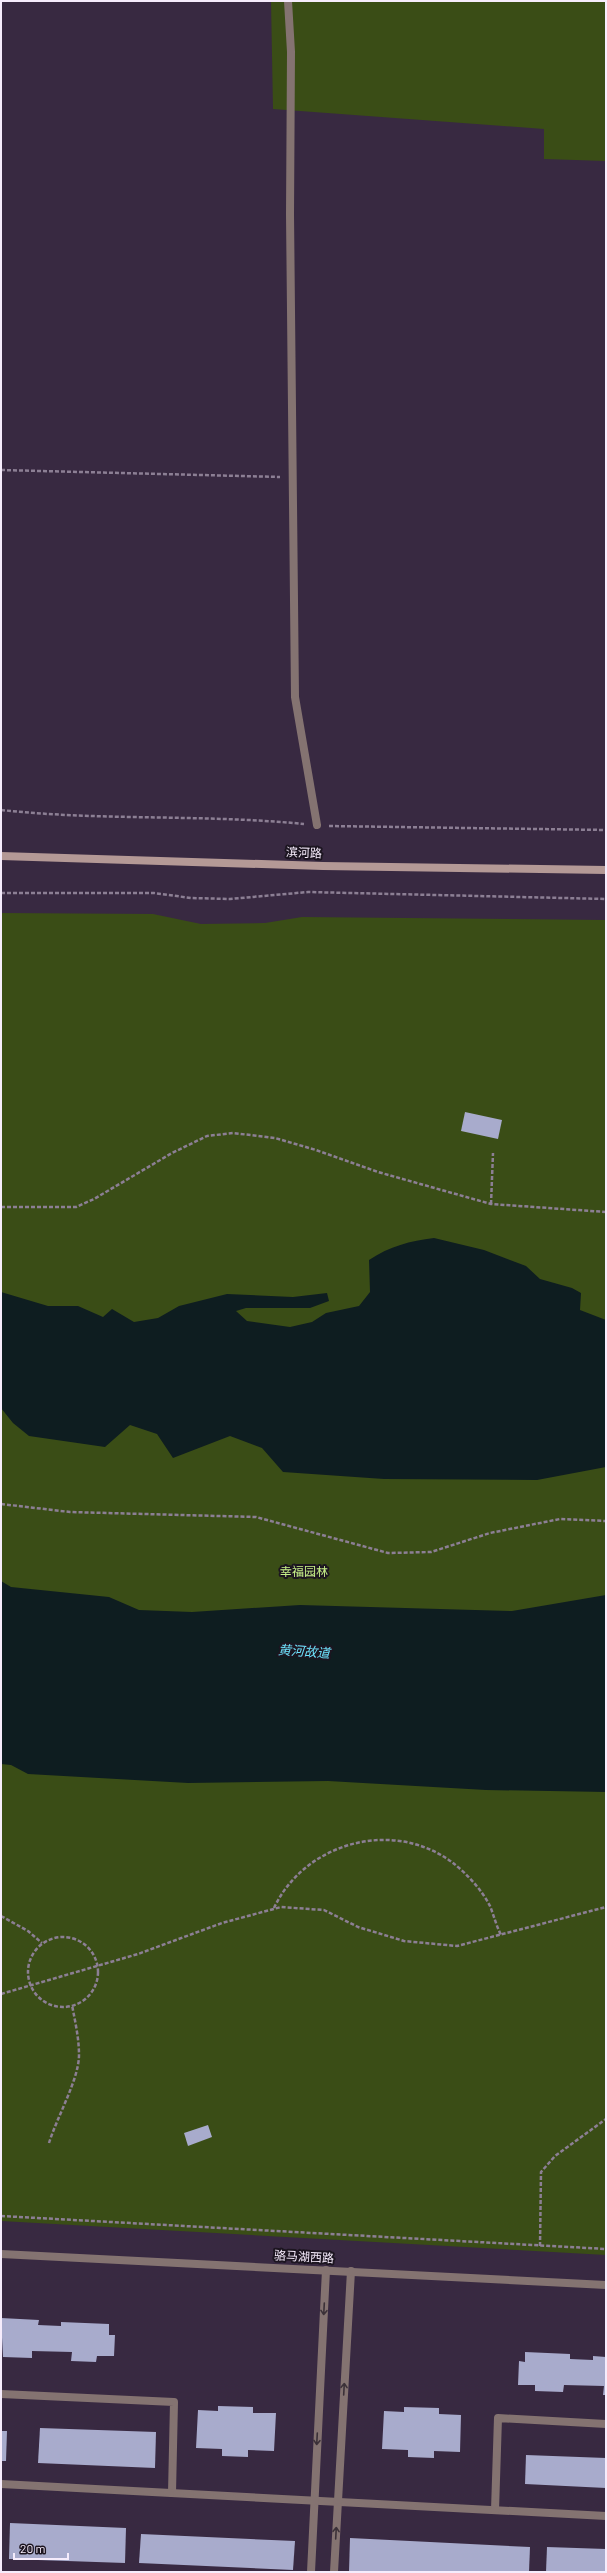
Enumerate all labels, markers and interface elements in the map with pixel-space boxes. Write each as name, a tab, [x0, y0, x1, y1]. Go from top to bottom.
street label: 滨河路	[286, 844, 322, 860]
park label: 幸福园林	[280, 1564, 328, 1578]
water label: 黄河故道	[277, 1641, 332, 1661]
street label: 骆马湖西路	[274, 2247, 334, 2265]
one-way arrow	[320, 2302, 327, 2315]
one-way arrow	[340, 2383, 348, 2396]
one-way arrow	[314, 2432, 321, 2445]
one-way arrow	[332, 2527, 339, 2540]
scale bar	[14, 2535, 68, 2561]
text: 20 m	[20, 2541, 46, 2555]

